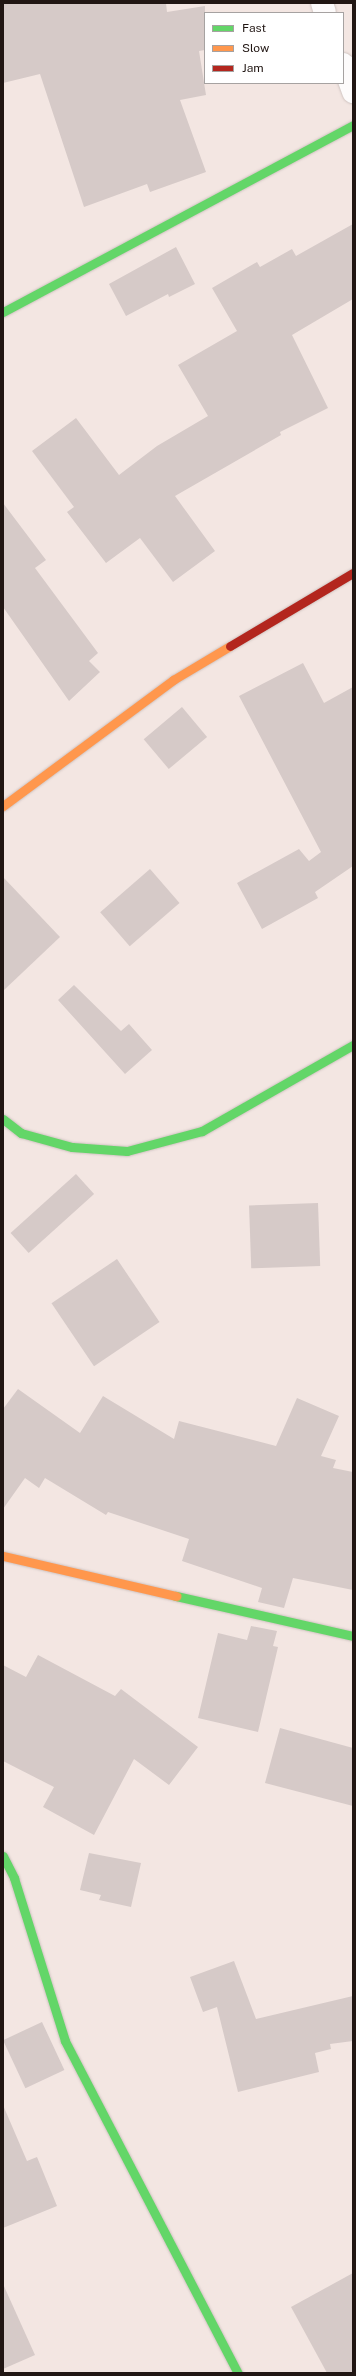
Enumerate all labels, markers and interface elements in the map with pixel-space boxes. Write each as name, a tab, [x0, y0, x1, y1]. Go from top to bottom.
legend	[204, 12, 344, 84]
text: Fast	[242, 21, 266, 35]
text: Slow	[242, 41, 269, 55]
text: Jam	[242, 61, 264, 75]

